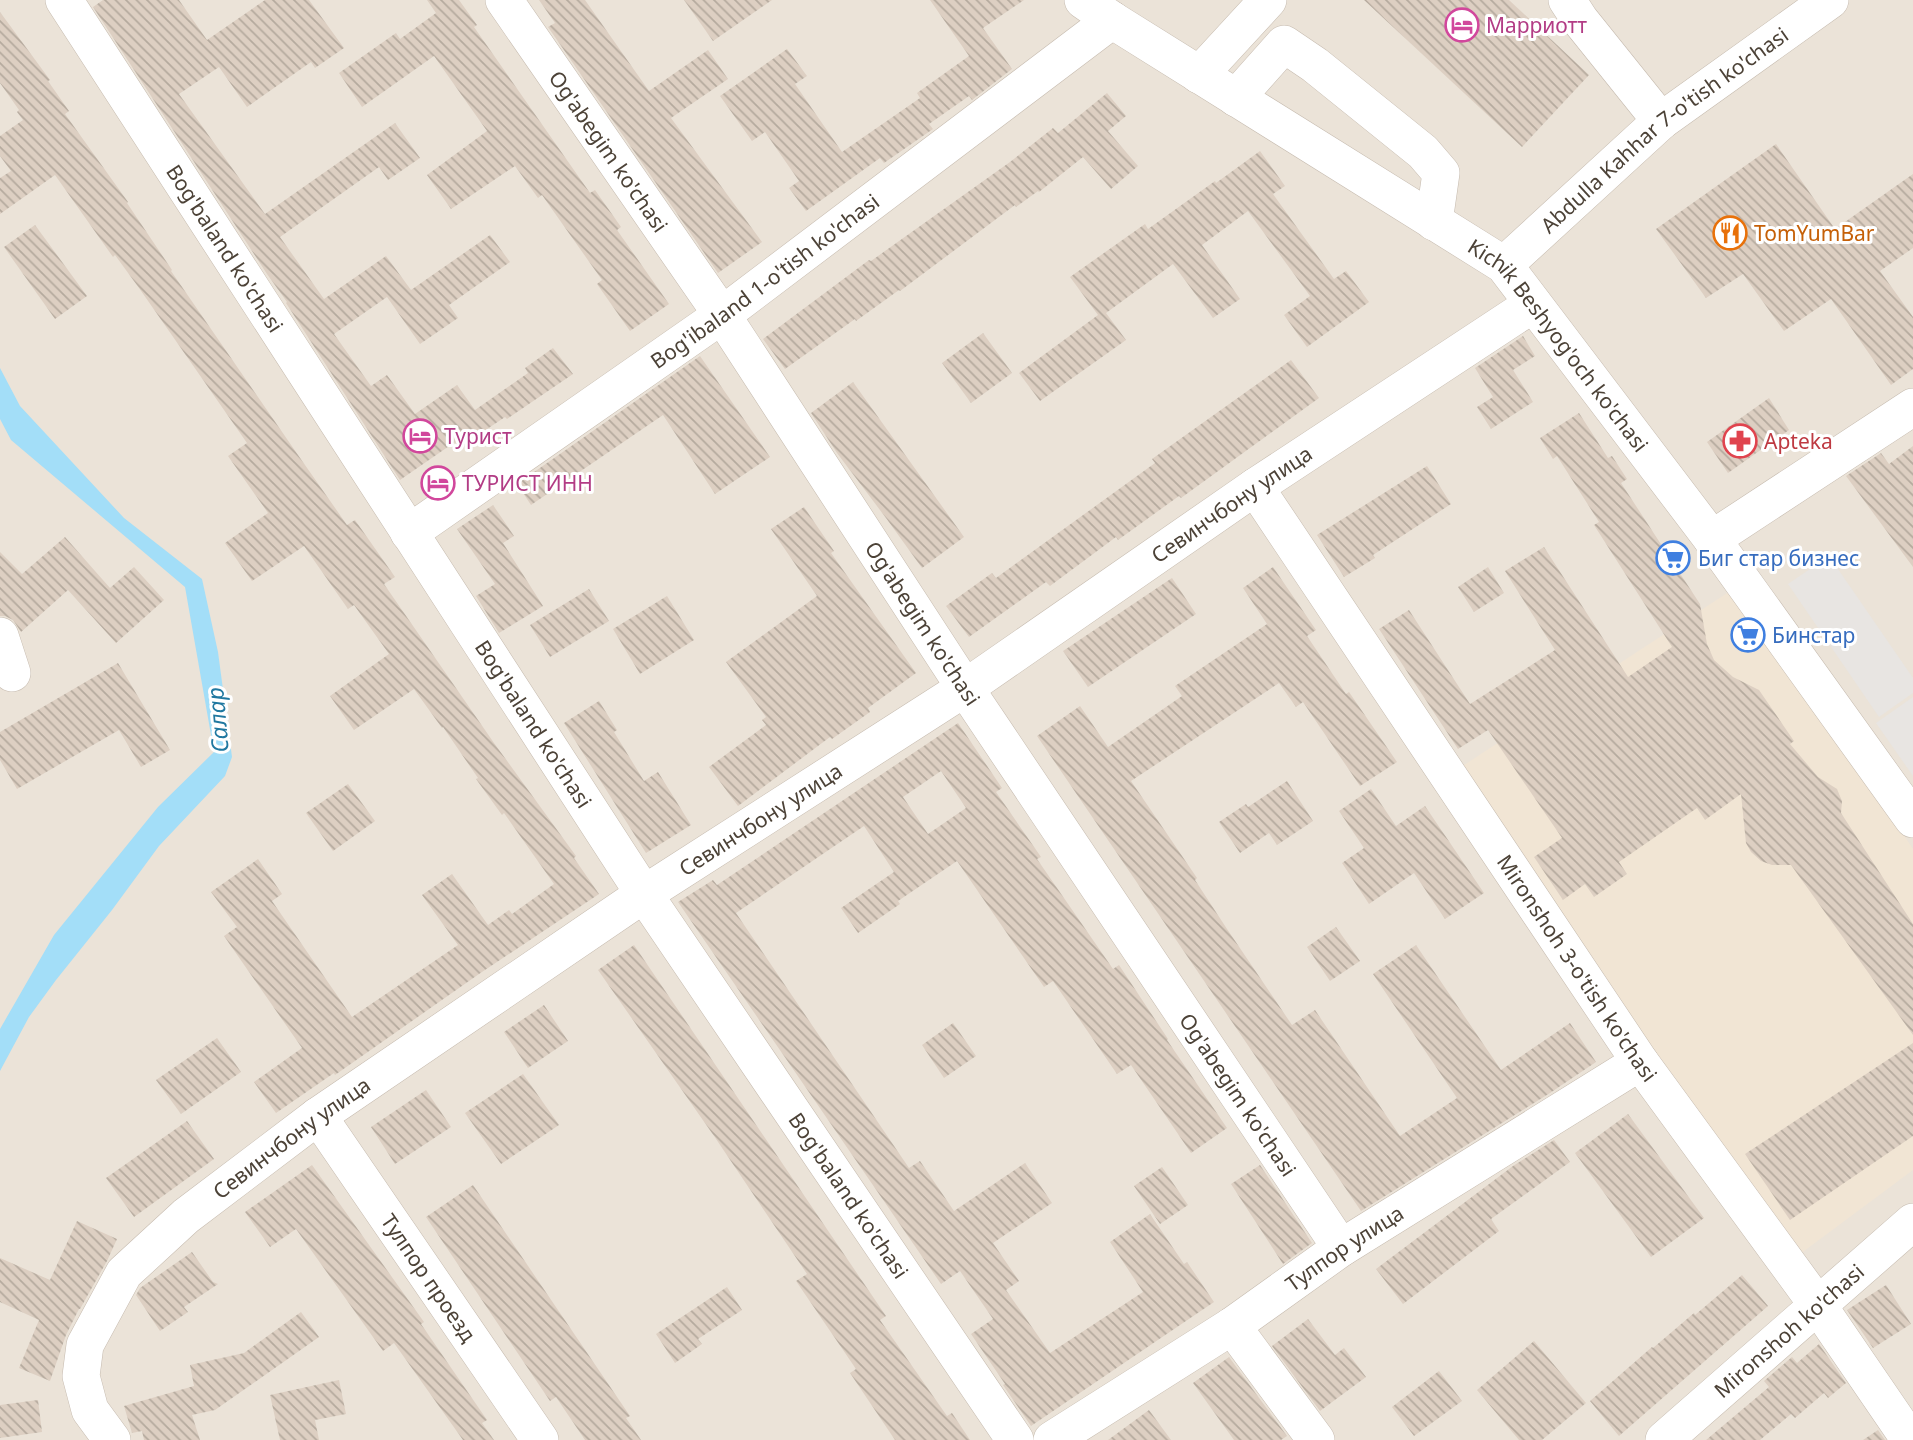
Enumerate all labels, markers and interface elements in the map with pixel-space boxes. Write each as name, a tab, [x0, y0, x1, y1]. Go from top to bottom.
hotel icon: Марриотт	[1443, 6, 1481, 44]
place label: Марриотт	[1486, 11, 1587, 39]
street label: Abdulla Kahhar 7-o'tish ko'chasi	[1534, 21, 1794, 239]
street label: Og'abegim ko'chasi	[543, 65, 675, 238]
street label: Bog'baland ko'chasi	[160, 159, 290, 338]
street label: Bog'ibaland 1-o'tish ko'chasi	[645, 187, 885, 375]
restaurant icon: TomYumBar	[1711, 214, 1749, 252]
place label: TomYumBar	[1754, 219, 1875, 247]
street label: Kichik Beshyog'och ko'chasi	[1463, 232, 1655, 457]
hotel icon: Турист	[401, 417, 439, 455]
place label: Турист	[444, 422, 512, 450]
pharmacy icon: Apteka	[1721, 422, 1759, 460]
place label: Apteka	[1764, 427, 1833, 455]
street label: Севинчбону улица	[1146, 439, 1317, 569]
hotel icon: ТУРИСТ ИНН	[419, 464, 457, 502]
place label: ТУРИСТ ИНН	[462, 469, 593, 497]
street label: Og'abegim ko'chasi	[859, 536, 987, 711]
supermarket icon: Биг стар бизнес	[1654, 539, 1692, 577]
place label: Биг стар бизнес	[1698, 544, 1859, 572]
supermarket icon: Бинстар	[1729, 616, 1767, 654]
place label: Бинстар	[1772, 621, 1855, 649]
street label: Bog'baland ko'chasi	[469, 635, 598, 813]
water label: Салар	[198, 686, 236, 754]
street label: Севинчбону улица	[673, 757, 847, 882]
street label: Mironshoh 3-o'tish ko'chasi	[1491, 849, 1664, 1087]
street label: Og'abegim ko'chasi	[1173, 1008, 1303, 1182]
street label: Севинчбону улица	[207, 1071, 376, 1205]
street label: Bog'baland ko'chasi	[782, 1107, 915, 1284]
street label: Тулпор улица	[1280, 1199, 1409, 1297]
street label: Тулпор проезд	[375, 1208, 483, 1347]
street label: Mironshoh ko'chasi	[1708, 1257, 1870, 1404]

